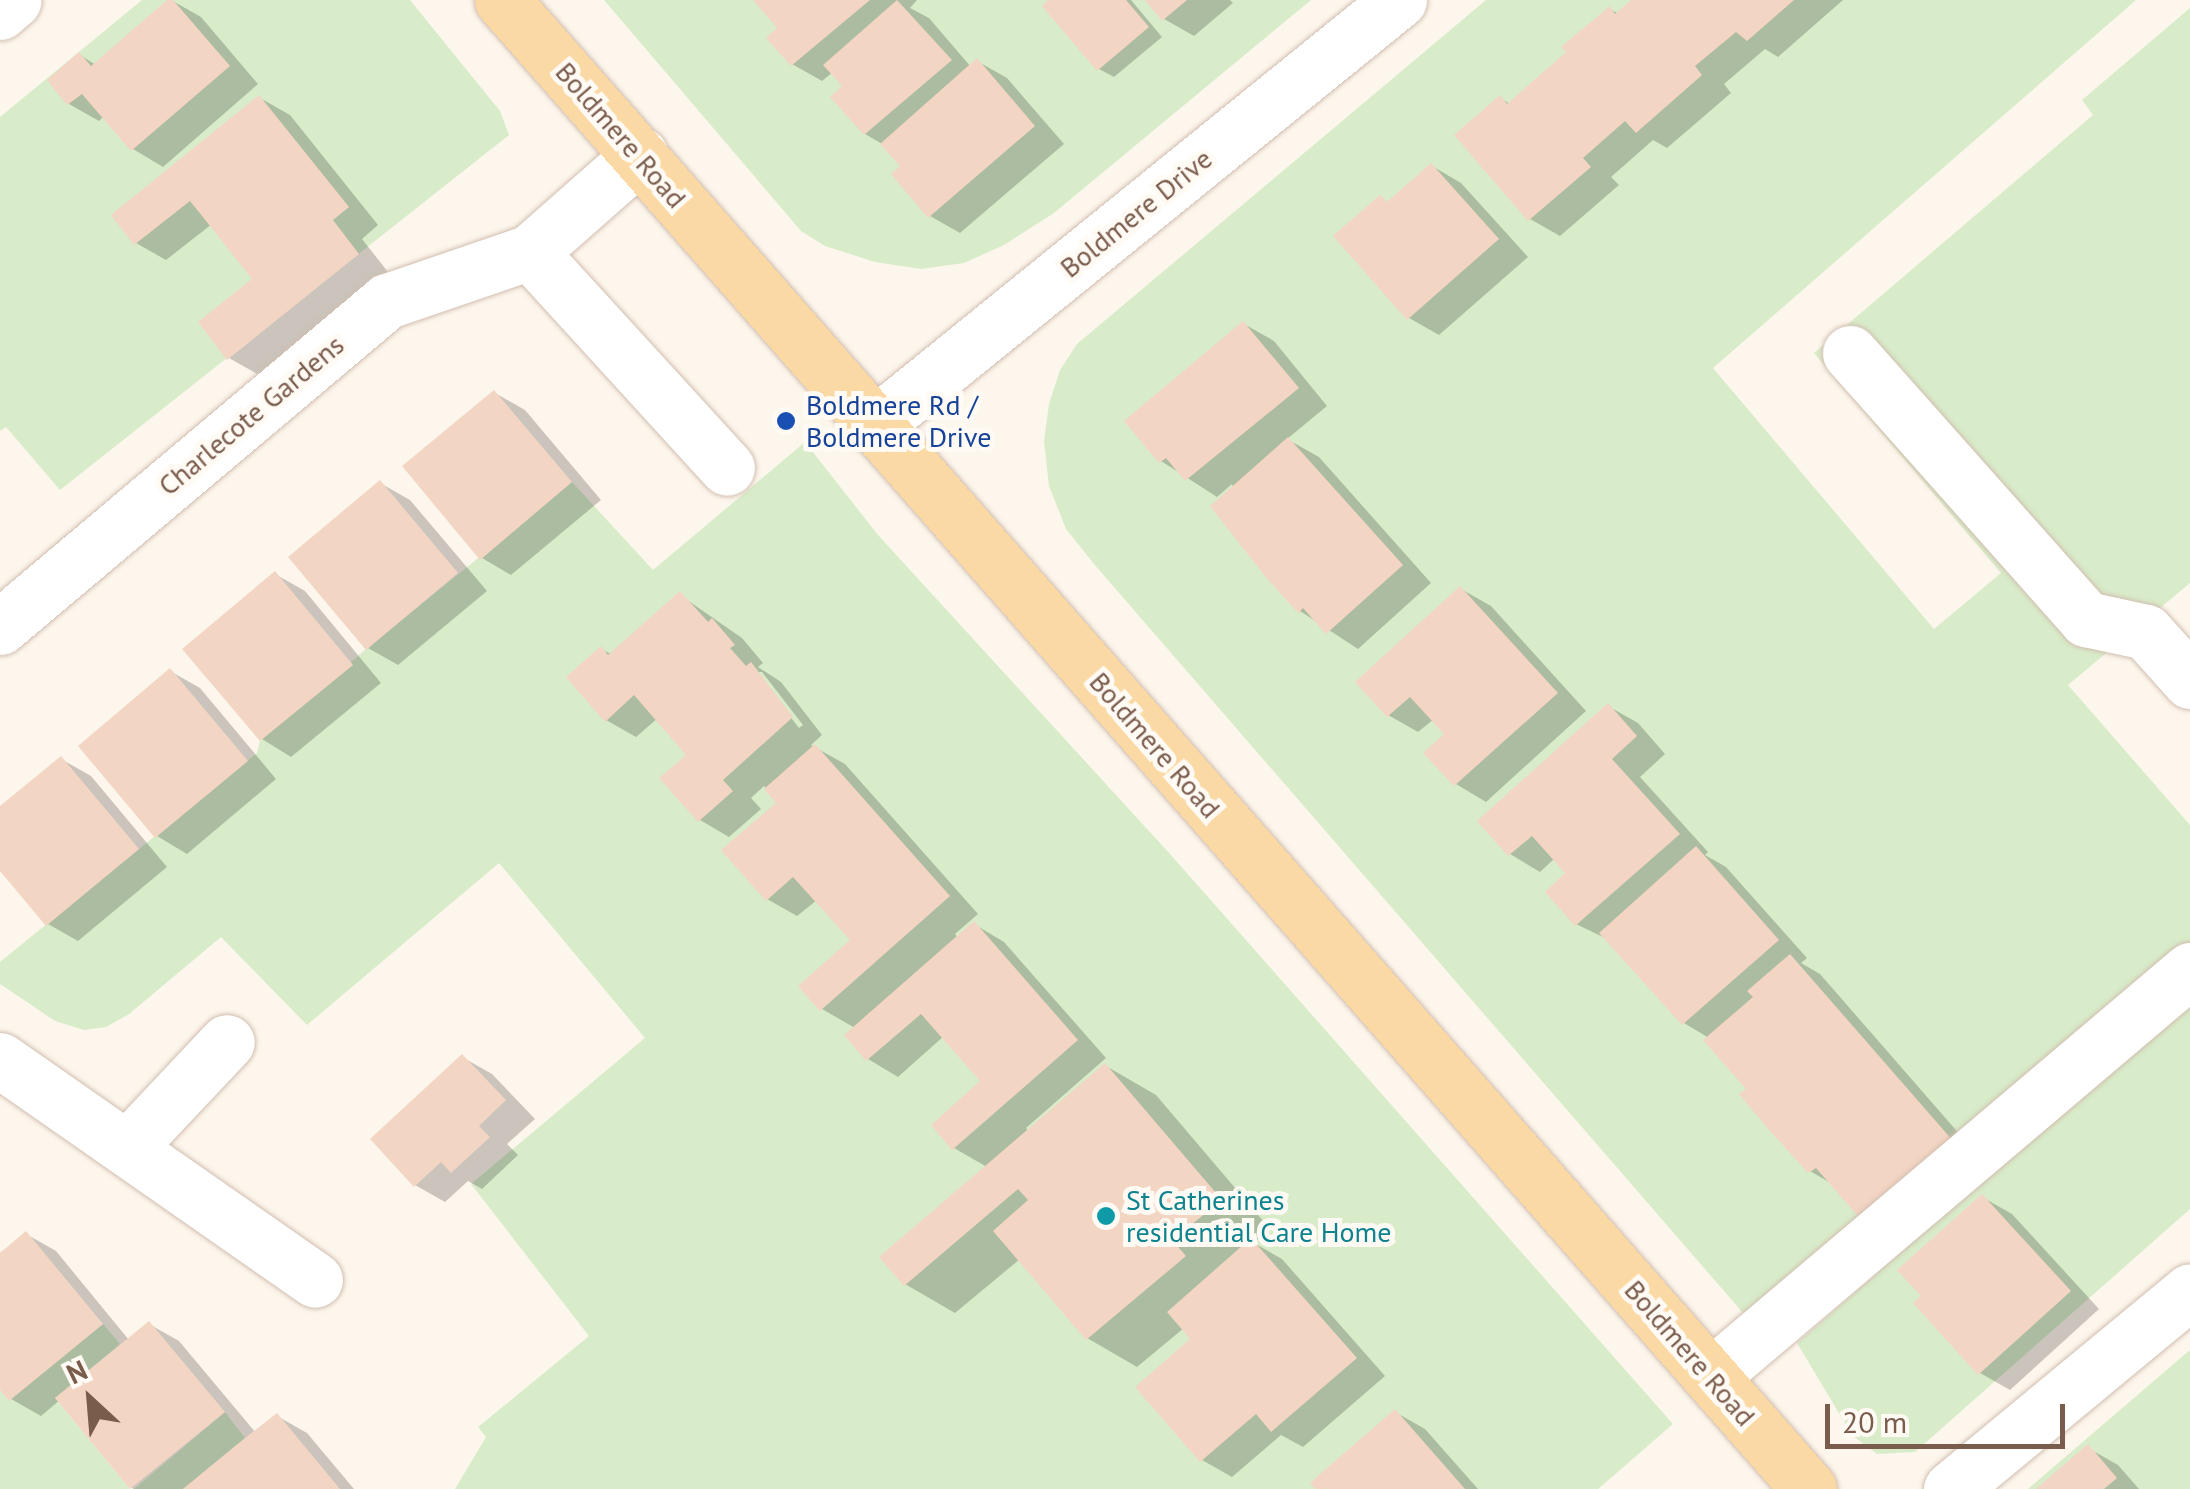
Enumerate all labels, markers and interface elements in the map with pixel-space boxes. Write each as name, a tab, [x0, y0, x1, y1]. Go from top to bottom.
street label: Boldmere Road	[549, 55, 693, 215]
street label: Boldmere Drive	[1053, 142, 1219, 284]
street label: Charlecote Gardens	[151, 328, 351, 502]
place label: Boldmere Rd / Boldmere Drive	[806, 388, 992, 454]
marker: Boldmere Rd / Boldmere Drive	[775, 410, 797, 432]
street label: Boldmere Road	[1083, 665, 1227, 825]
place label: St Catherines residential Care Home	[1126, 1183, 1392, 1249]
marker: St Catherines residential Care Home	[1095, 1205, 1117, 1227]
street label: Boldmere Road	[1618, 1273, 1762, 1433]
north arrow	[40, 1349, 140, 1449]
text: N	[60, 1351, 93, 1392]
scale bar	[1830, 1384, 2070, 1446]
text: 20 m	[1842, 1402, 1907, 1441]

